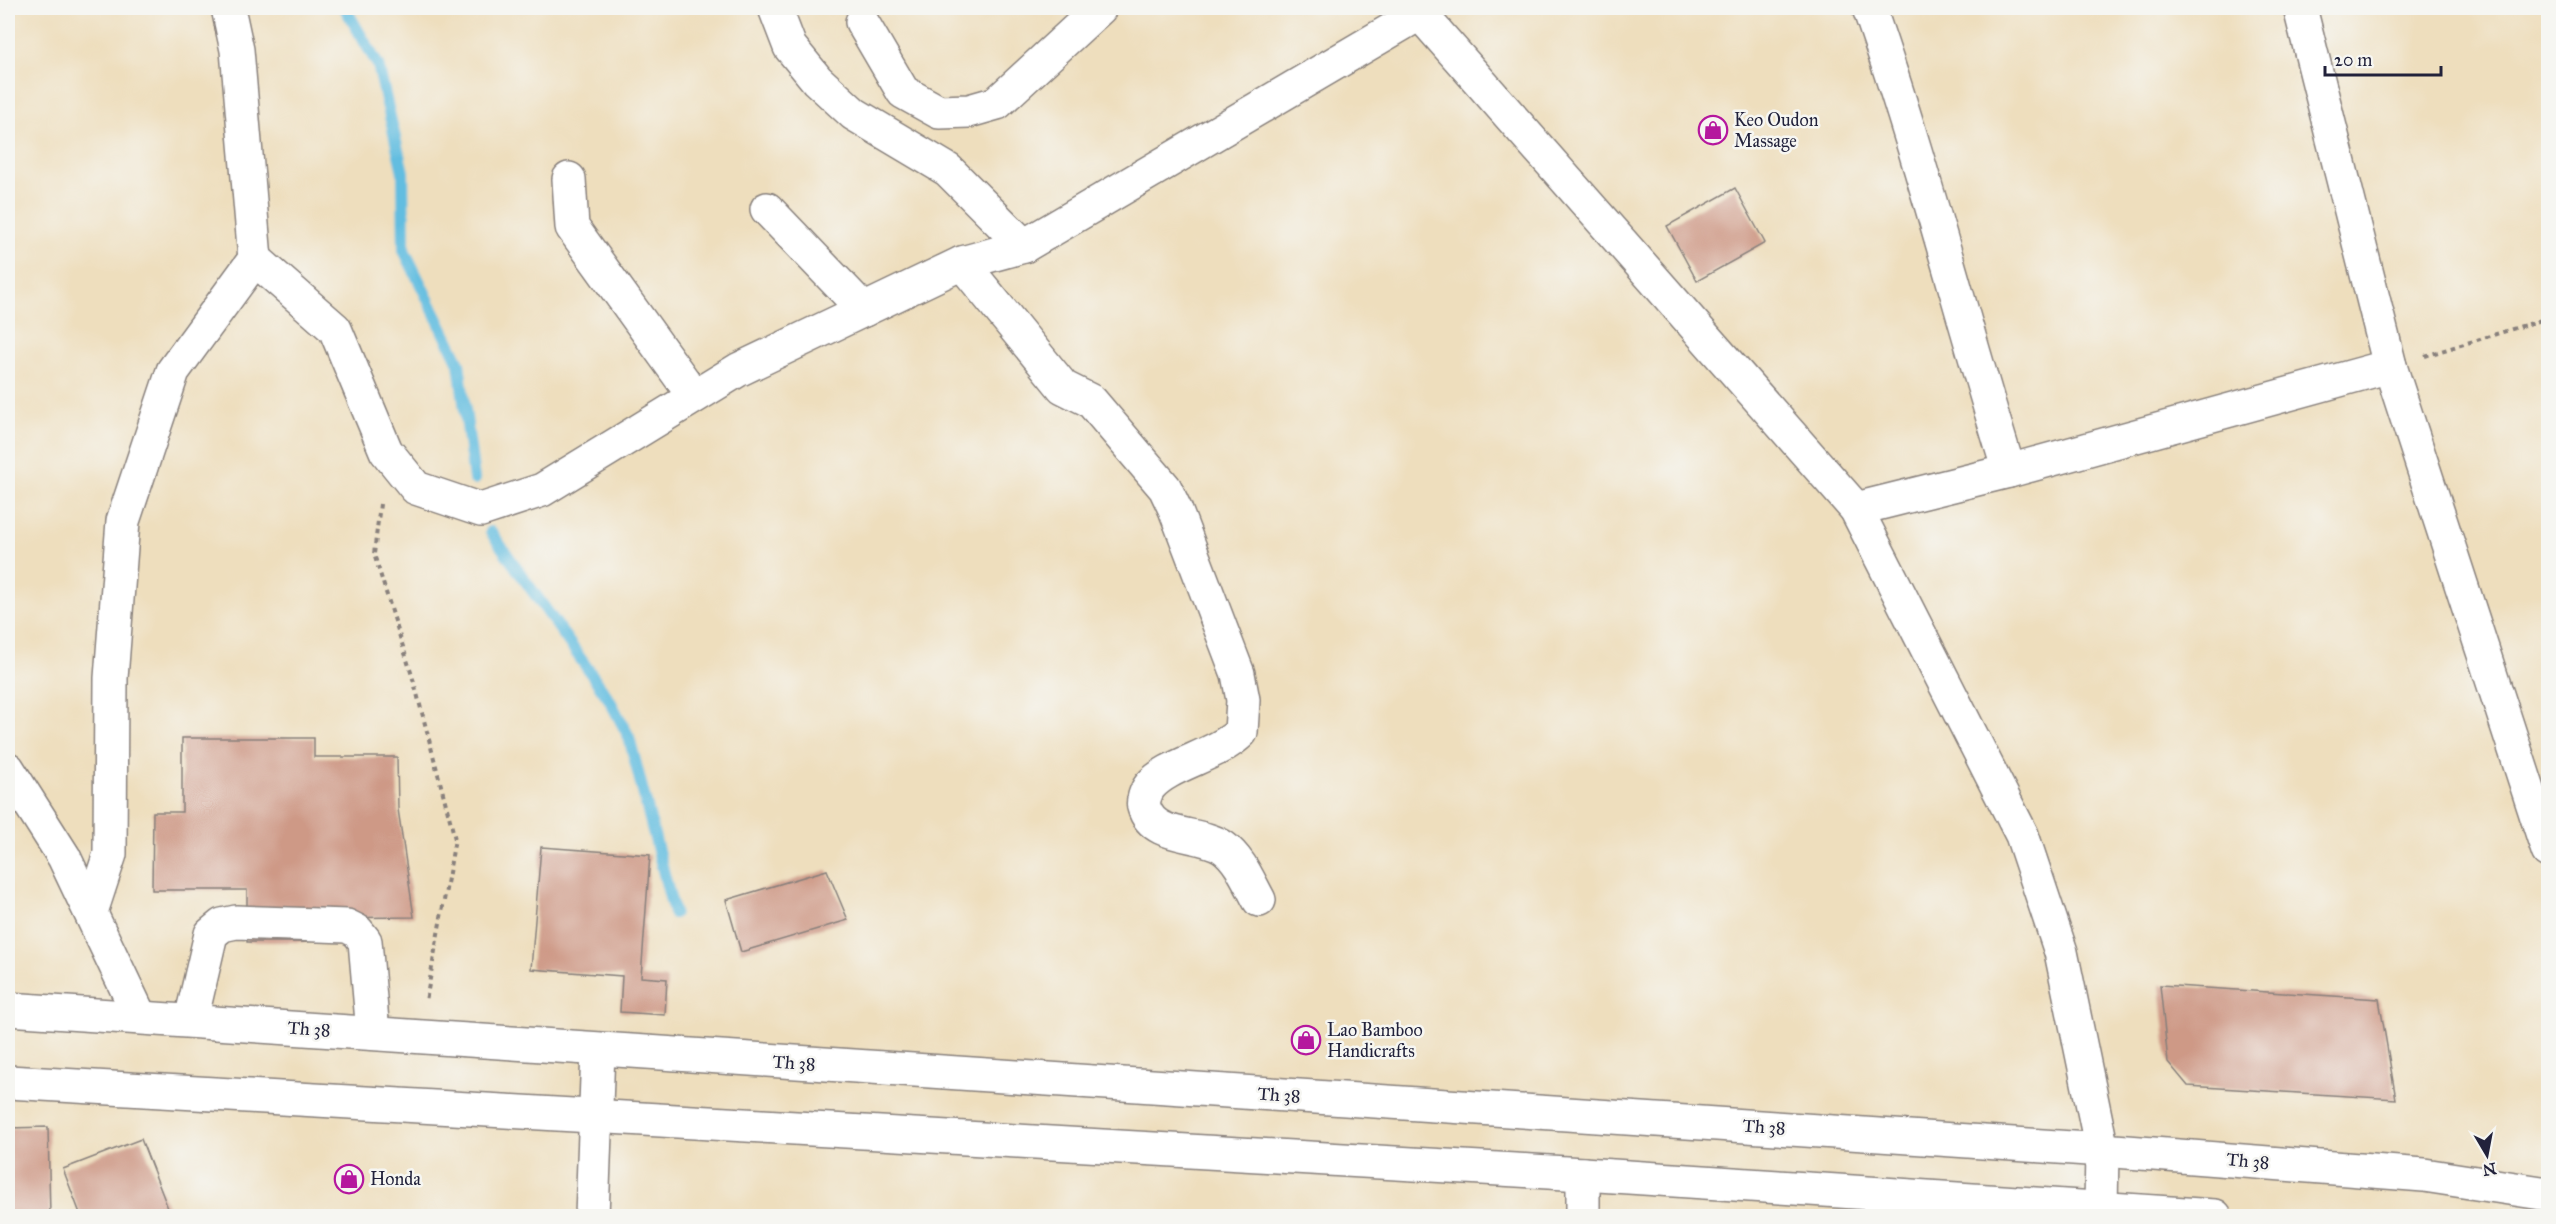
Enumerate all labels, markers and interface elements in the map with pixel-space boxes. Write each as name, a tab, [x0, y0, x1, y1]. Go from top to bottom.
scale bar	[2325, 39, 2440, 77]
text: 20 m	[2334, 49, 2372, 71]
place label: Keo Oudon Massage	[1734, 109, 1819, 153]
shop icon: Keo Oudon Massage	[1697, 114, 1729, 146]
street label: Th 38	[287, 1017, 331, 1041]
place label: Lao Bamboo Handicrafts	[1327, 1019, 1423, 1062]
shop icon: Lao Bamboo Handicrafts	[1290, 1024, 1322, 1056]
street label: Th 38	[772, 1051, 816, 1075]
street label: Th 38	[1257, 1083, 1301, 1107]
street label: Th 38	[1742, 1115, 1786, 1139]
north arrow	[2457, 1125, 2517, 1185]
street label: Th 38	[2226, 1148, 2270, 1174]
text: N	[2481, 1159, 2498, 1180]
shop icon: Honda	[333, 1163, 365, 1195]
place label: Honda	[370, 1168, 421, 1190]

